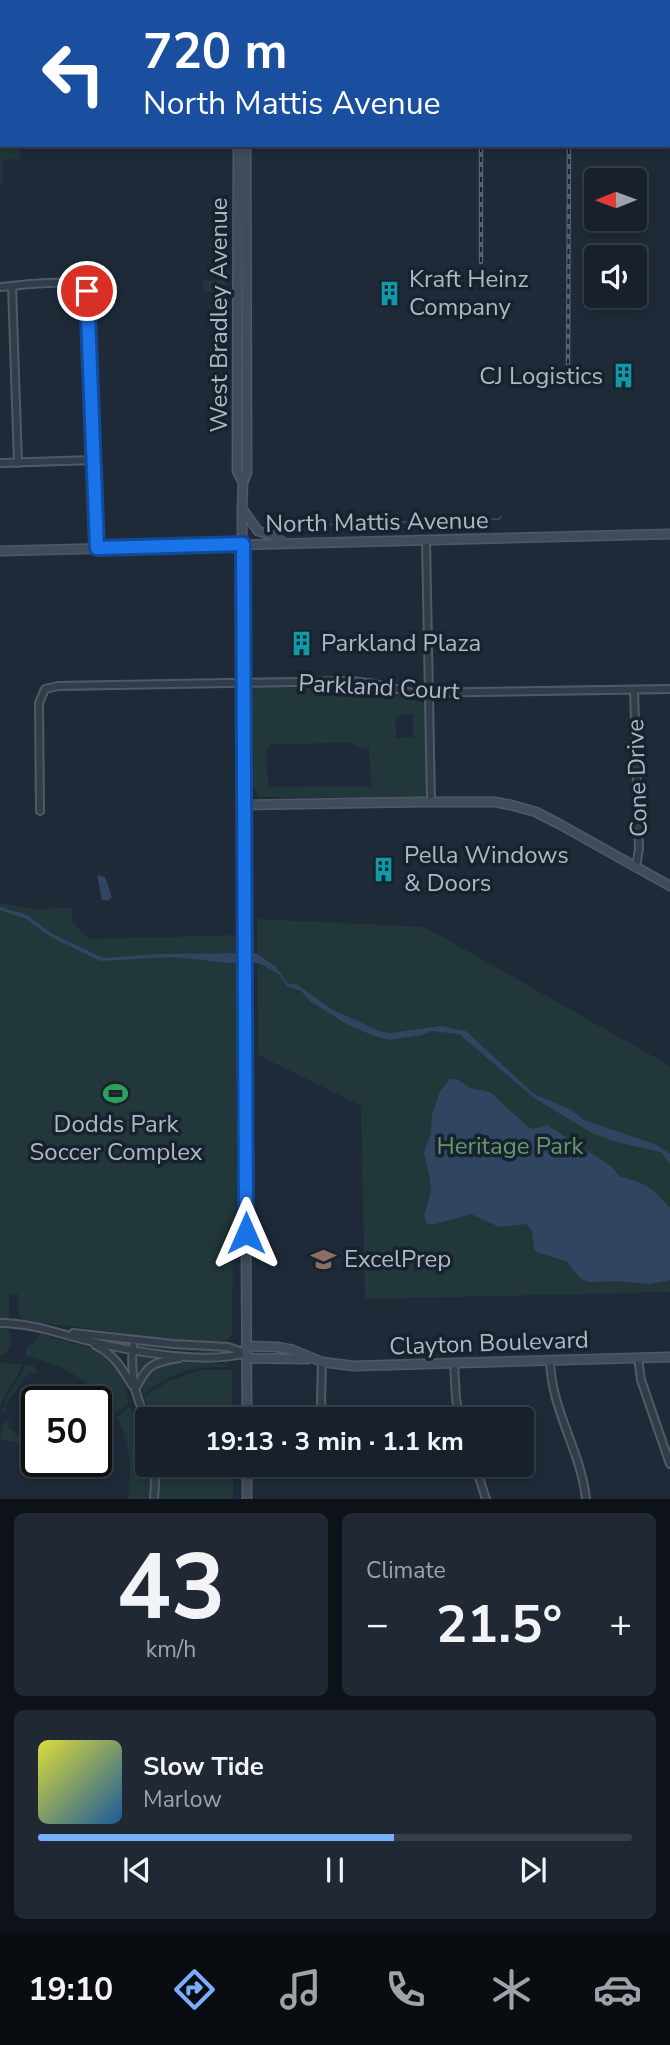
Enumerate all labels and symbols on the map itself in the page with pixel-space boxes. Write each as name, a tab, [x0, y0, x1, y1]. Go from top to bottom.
north arrow	[584, 168, 648, 231]
street label: West Bradley Avenue	[203, 198, 235, 432]
pin	[57, 261, 117, 321]
place label: Kraft Heinz Company	[409, 263, 529, 323]
building icon: Kraft Heinz Company	[375, 279, 403, 307]
place label: CJ Logistics	[479, 360, 603, 392]
building icon: CJ Logistics	[609, 362, 637, 390]
street label: North Mattis Avenue	[265, 504, 489, 540]
place label: Parkland Plaza	[321, 627, 481, 659]
building icon: Parkland Plaza	[287, 629, 315, 657]
street label: Parkland Court	[298, 667, 461, 707]
street label: Cone Drive	[619, 718, 655, 838]
place label: Pella Windows & Doors	[404, 839, 569, 899]
building icon: Pella Windows & Doors	[370, 855, 398, 883]
sports icon: Dodds Park Soccer Complex	[102, 1079, 130, 1107]
place label: Dodds Park Soccer Complex	[30, 1108, 203, 1168]
park label: Heritage Park	[436, 1130, 585, 1162]
position arrow	[209, 1196, 283, 1270]
place label: ExcelPrep	[344, 1243, 451, 1275]
school or university icon: ExcelPrep	[310, 1245, 338, 1273]
street label: Clayton Boulevard	[389, 1324, 589, 1362]
speed limit sign: 50	[21, 1386, 112, 1477]

